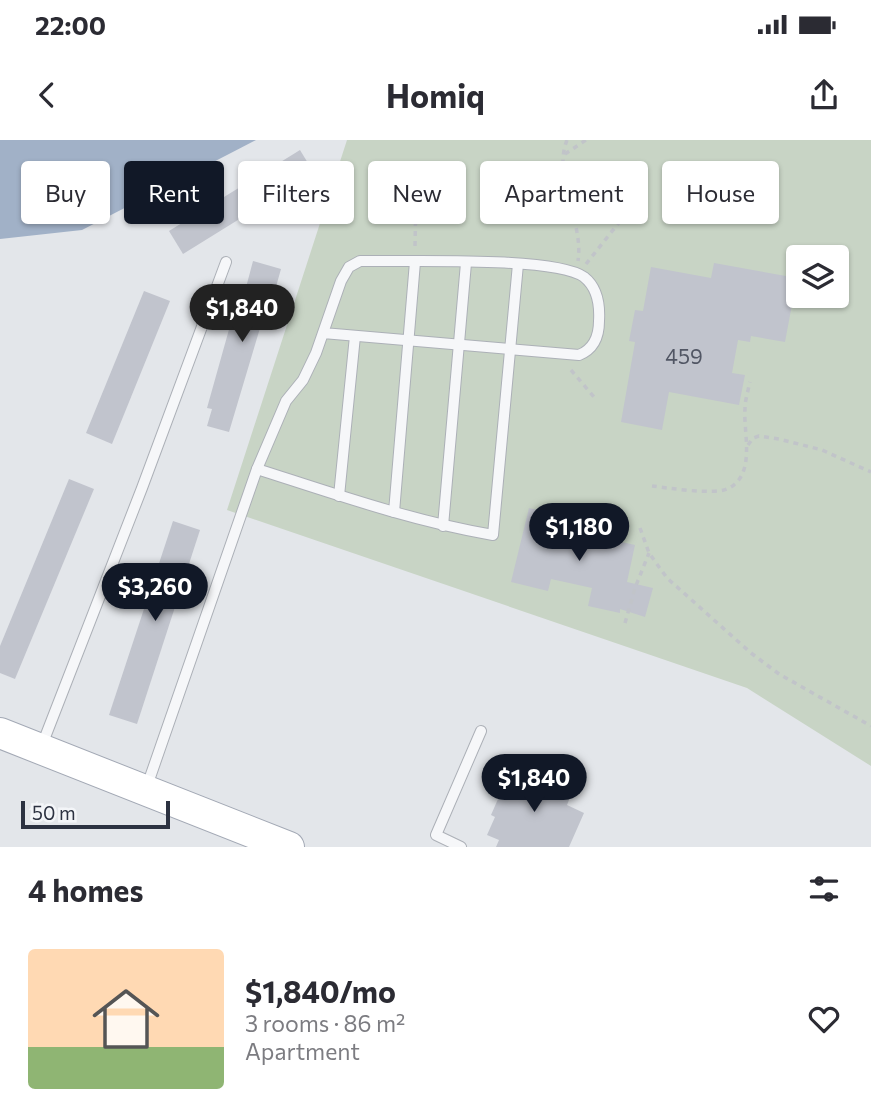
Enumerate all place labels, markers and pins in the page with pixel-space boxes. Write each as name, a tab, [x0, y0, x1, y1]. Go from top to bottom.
pin: $1,840	[185, 284, 299, 344]
pin: $1,180	[522, 504, 636, 563]
pin: $3,260	[98, 564, 212, 623]
pin: $1,840	[477, 754, 591, 814]

